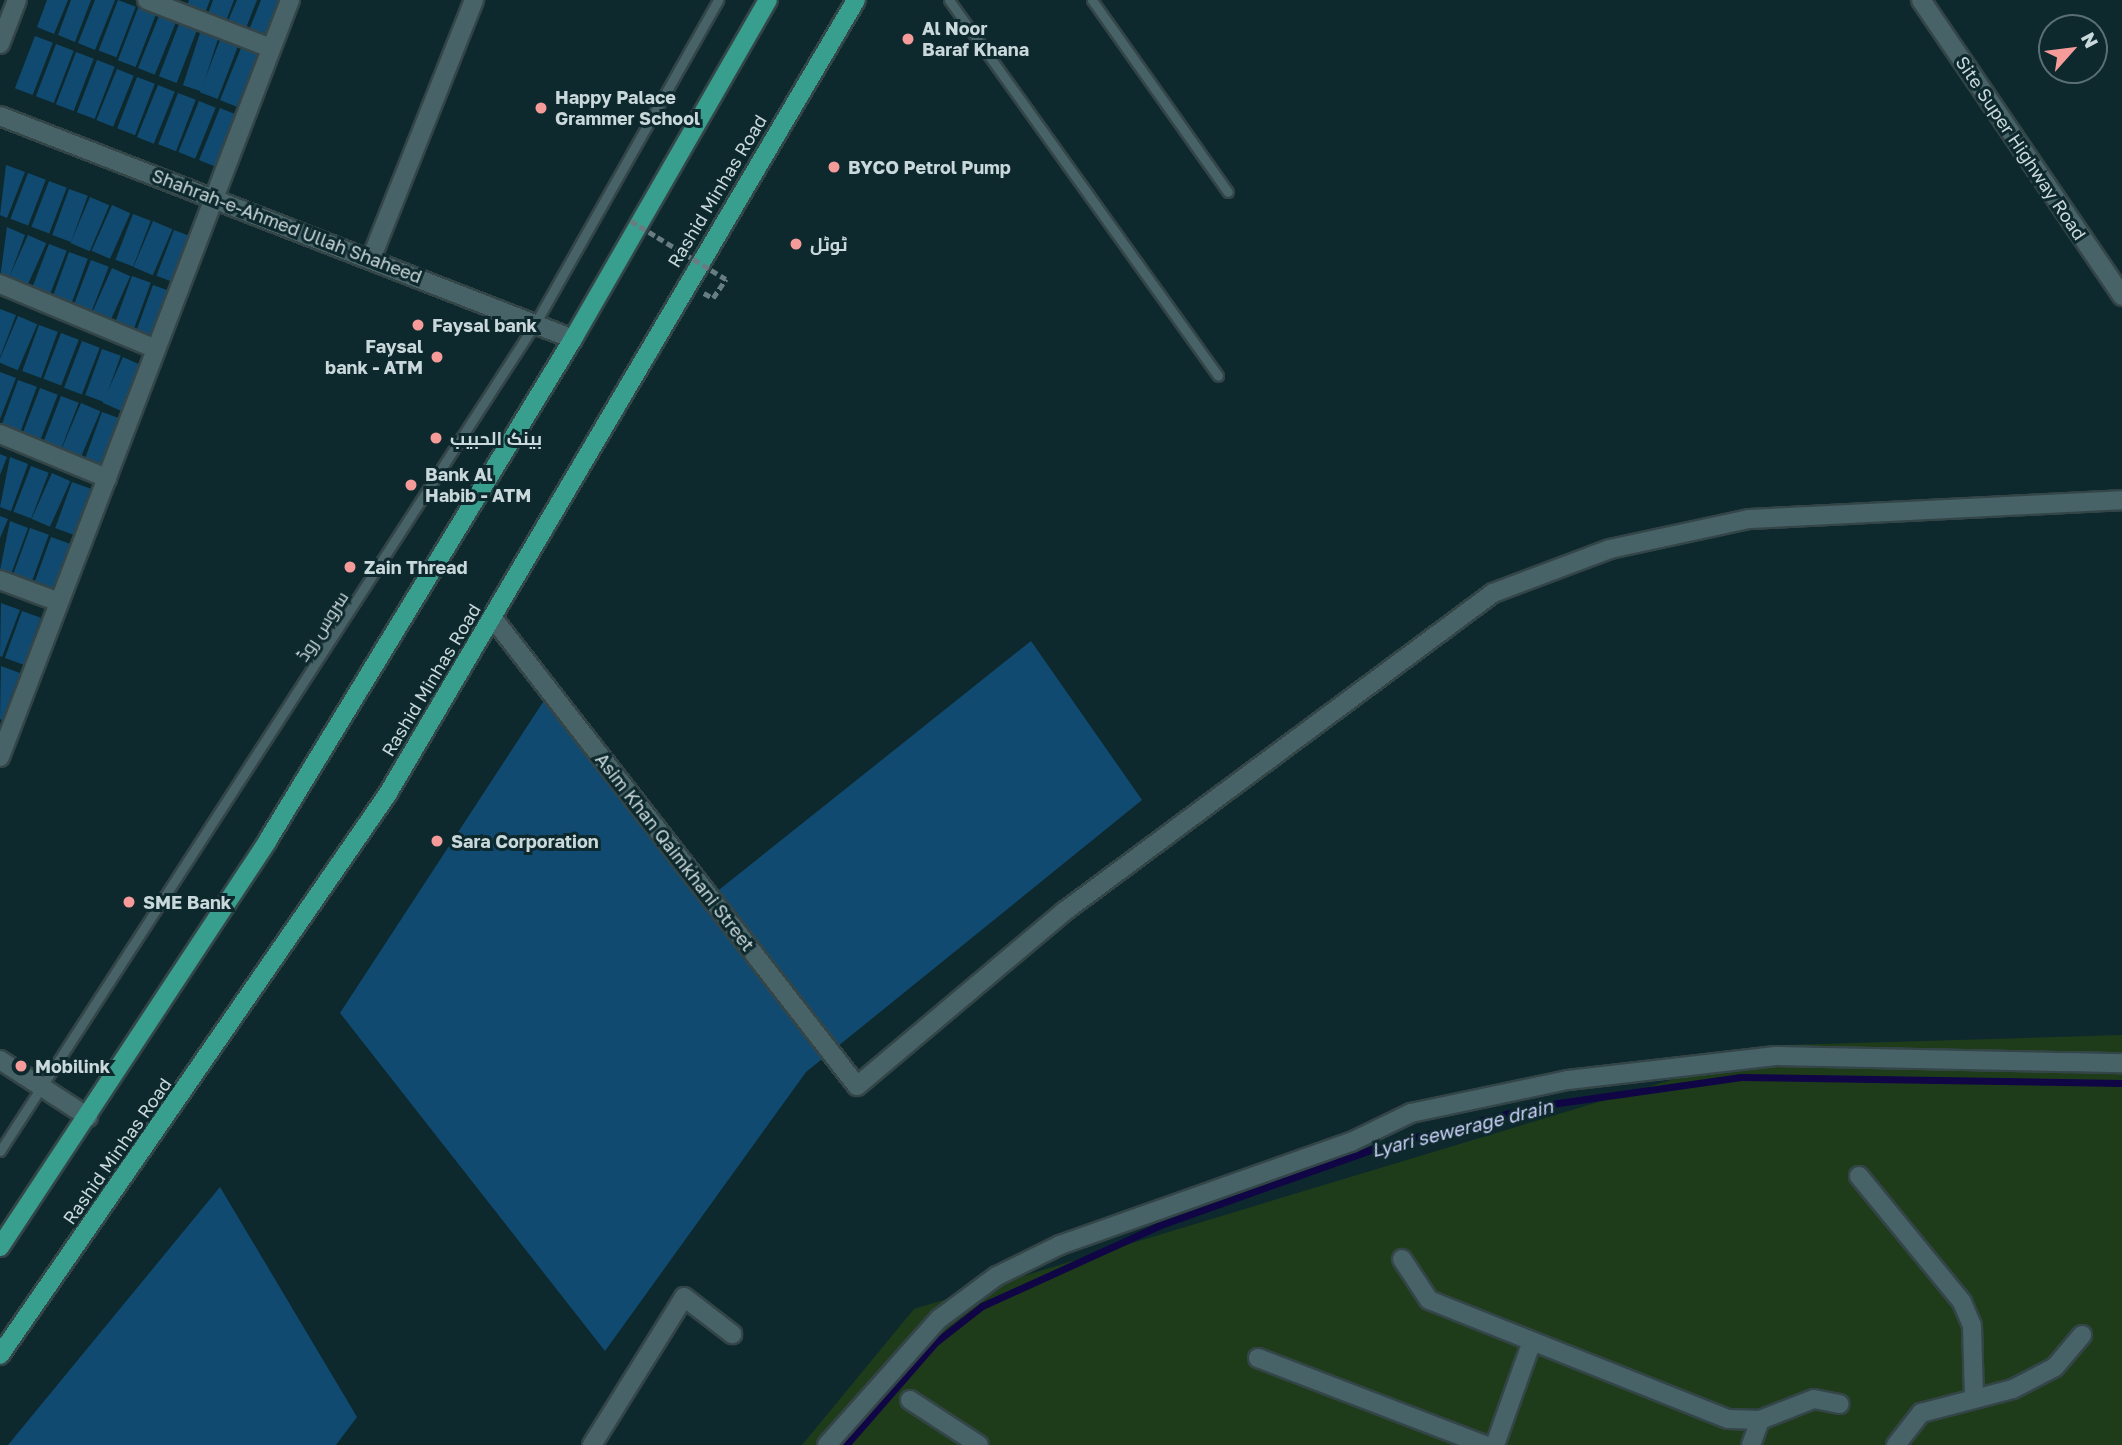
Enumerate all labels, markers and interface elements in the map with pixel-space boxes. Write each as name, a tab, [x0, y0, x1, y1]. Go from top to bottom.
north arrow	[2038, 14, 2108, 84]
place label: Al Noor Baraf Khana	[922, 18, 1029, 60]
text: N	[2077, 28, 2104, 52]
marker: Al Noor Baraf Khana	[900, 31, 916, 47]
street label: Site Super Highway Road	[1951, 52, 2091, 244]
place label: Happy Palace Grammer School	[555, 87, 700, 130]
marker: Happy Palace Grammer School	[533, 100, 549, 116]
street label: Rashid Minhas Road	[663, 111, 771, 271]
place label: BYCO Petrol Pump	[848, 156, 1011, 178]
marker: BYCO Petrol Pump	[826, 159, 842, 175]
street label: Shahrah-e-Ahmed Ullah Shaheed	[149, 164, 425, 288]
place label: ٹوٹل	[810, 233, 847, 255]
marker: ٹوٹل	[788, 236, 804, 252]
place label: Faysal bank	[432, 314, 537, 336]
marker: Faysal bank	[410, 317, 426, 333]
place label: Faysal bank - ATM	[325, 336, 423, 378]
marker: Faysal bank - ATM	[429, 349, 445, 365]
place label: بينک الحبيب	[450, 427, 542, 449]
marker: بينک الحبيب	[428, 430, 444, 446]
place label: Bank Al Habib - ATM	[425, 464, 531, 506]
marker: Bank Al Habib - ATM	[403, 477, 419, 493]
place label: Zain Thread	[364, 556, 468, 578]
marker: Zain Thread	[342, 559, 358, 575]
street label: سروس روڈ	[291, 587, 353, 665]
street label: Rashid Minhas Road	[377, 600, 485, 760]
street label: Asim Khan Qaimkhani Street	[591, 749, 759, 955]
place label: Sara Corporation	[451, 830, 599, 852]
marker: Sara Corporation	[429, 833, 445, 849]
place label: SME Bank	[143, 891, 231, 913]
marker: SME Bank	[121, 894, 137, 910]
place label: Mobilink	[35, 1055, 110, 1077]
marker: Mobilink	[13, 1058, 29, 1074]
street label: Rashid Minhas Road	[58, 1074, 176, 1228]
water label: Lyari sewerage drain	[1369, 1094, 1555, 1162]

